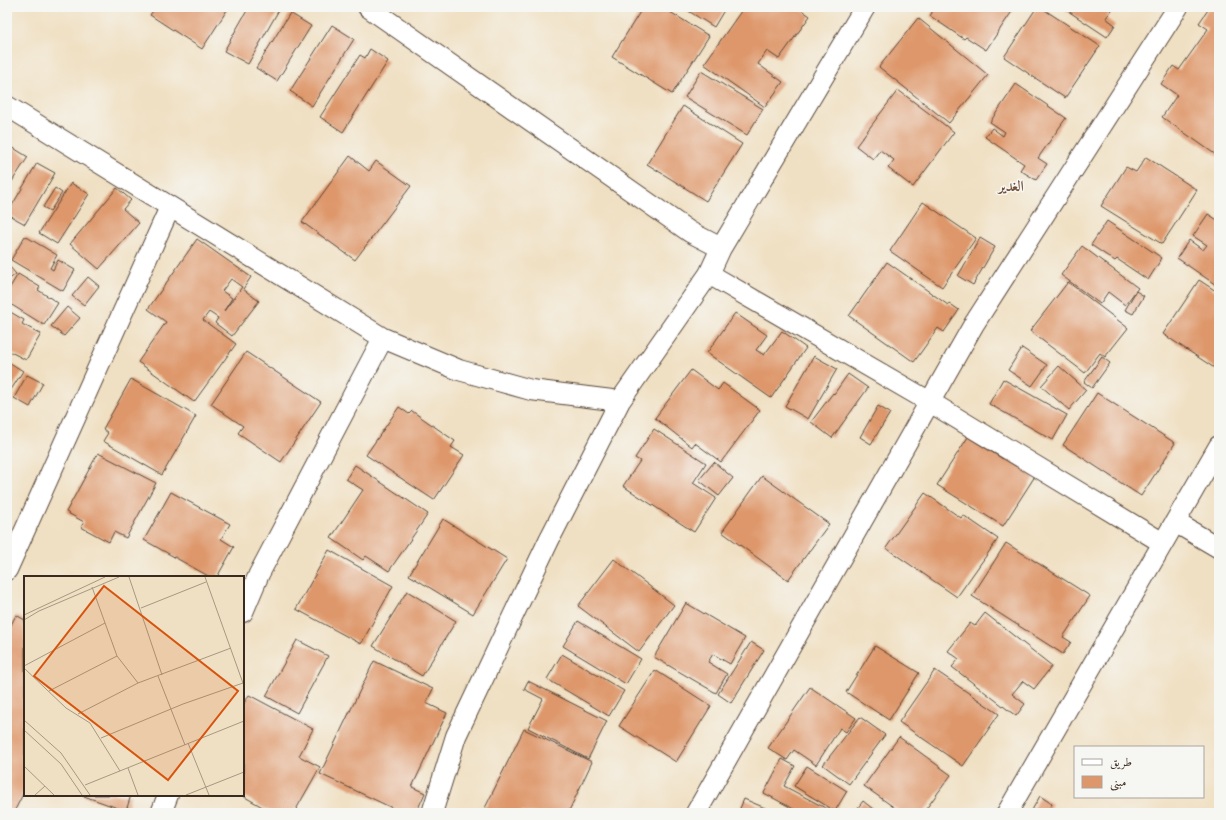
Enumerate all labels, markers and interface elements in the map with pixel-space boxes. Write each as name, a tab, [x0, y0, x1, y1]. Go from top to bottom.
district label: الغدير	[996, 177, 1024, 198]
inset map	[24, 576, 244, 796]
legend	[1074, 746, 1204, 798]
text: طريق	[1110, 755, 1132, 771]
text: مبنى	[1110, 775, 1126, 791]

